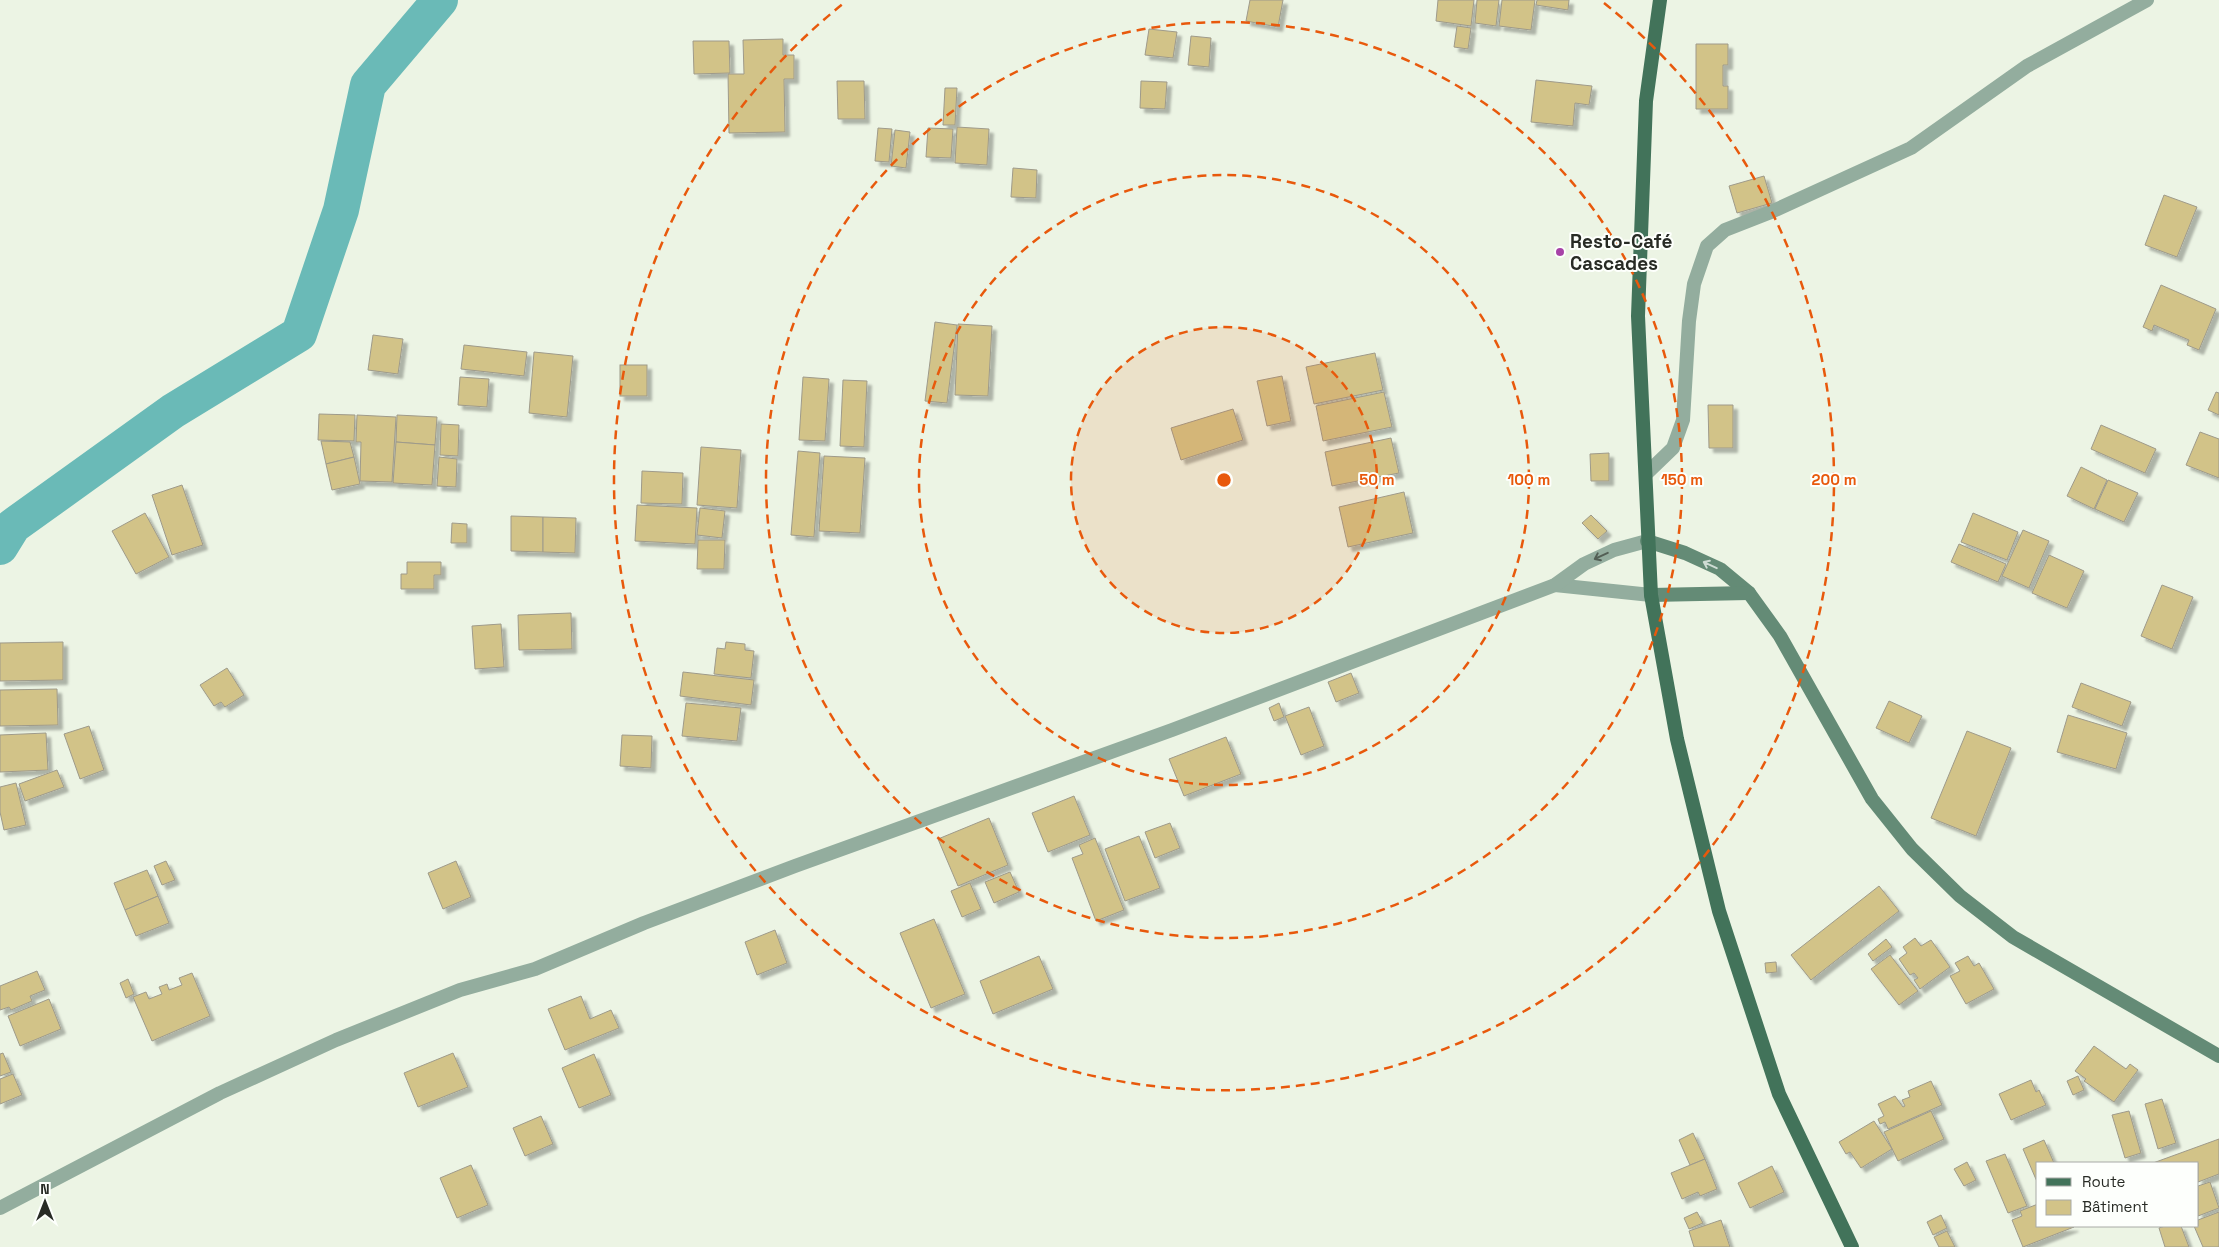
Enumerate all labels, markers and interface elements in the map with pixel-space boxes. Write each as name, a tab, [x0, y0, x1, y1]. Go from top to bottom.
place label: Resto-Café Cascades	[1570, 229, 1672, 276]
marker: Resto-Café Cascades	[1554, 246, 1566, 258]
text: 50 m	[1359, 470, 1395, 489]
text: 100 m	[1508, 470, 1550, 489]
text: 150 m	[1661, 470, 1703, 489]
text: 200 m	[1812, 470, 1856, 489]
centre of rings	[1215, 471, 1233, 489]
one-way arrow	[1594, 552, 1609, 562]
one-way arrow	[1703, 559, 1718, 569]
legend	[2036, 1162, 2199, 1227]
text: Route	[2082, 1172, 2126, 1191]
north arrow	[20, 1177, 70, 1227]
text: N	[40, 1180, 50, 1198]
text: Bâtiment	[2082, 1197, 2148, 1216]

